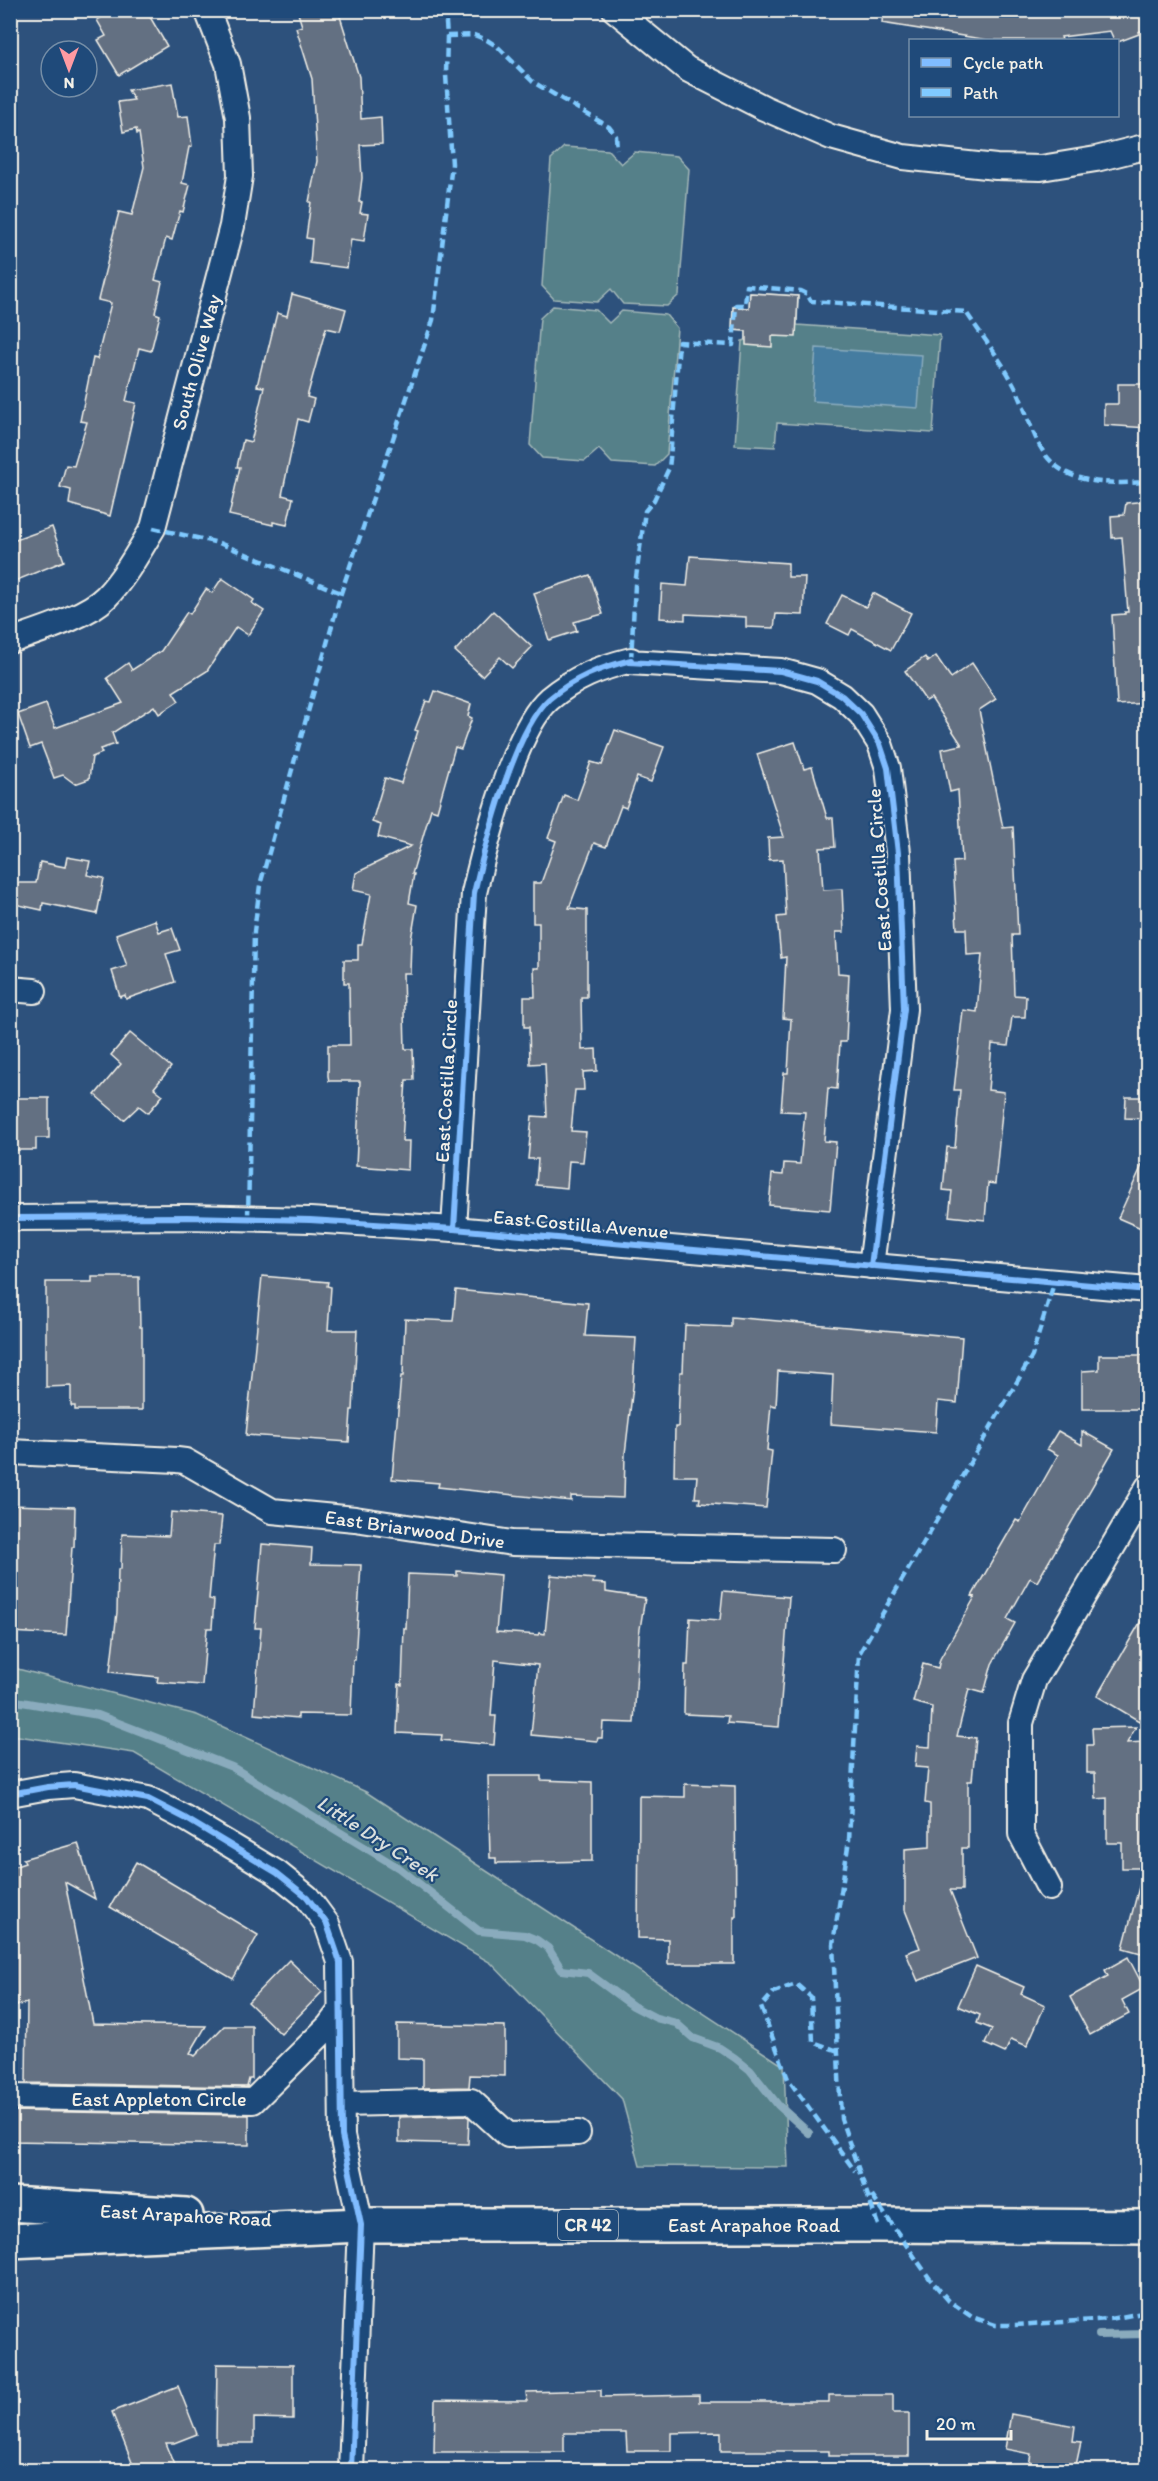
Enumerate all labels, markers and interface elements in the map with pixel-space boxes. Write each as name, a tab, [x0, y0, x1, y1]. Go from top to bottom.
north arrow	[39, 39, 99, 99]
legend	[909, 39, 1119, 117]
text: Cycle path	[963, 52, 1044, 74]
text: N	[64, 74, 74, 93]
text: Path	[963, 82, 998, 104]
street label: South Olive Way	[166, 291, 226, 432]
street label: East Costilla Circle	[861, 788, 897, 952]
street label: East Costilla Circle	[430, 999, 462, 1163]
street label: East Costilla Avenue	[492, 1204, 670, 1244]
street label: East Briarwood Drive	[324, 1505, 506, 1553]
water label: Little Dry Creek	[312, 1789, 445, 1887]
street label: East Appleton Circle	[71, 2087, 247, 2111]
street label: East Arapahoe Road	[99, 2199, 273, 2231]
road number: CR 42	[558, 2210, 618, 2240]
street label: East Arapahoe Road	[668, 2213, 840, 2237]
scale bar	[927, 2403, 1011, 2441]
text: 20 m	[936, 2413, 976, 2435]

